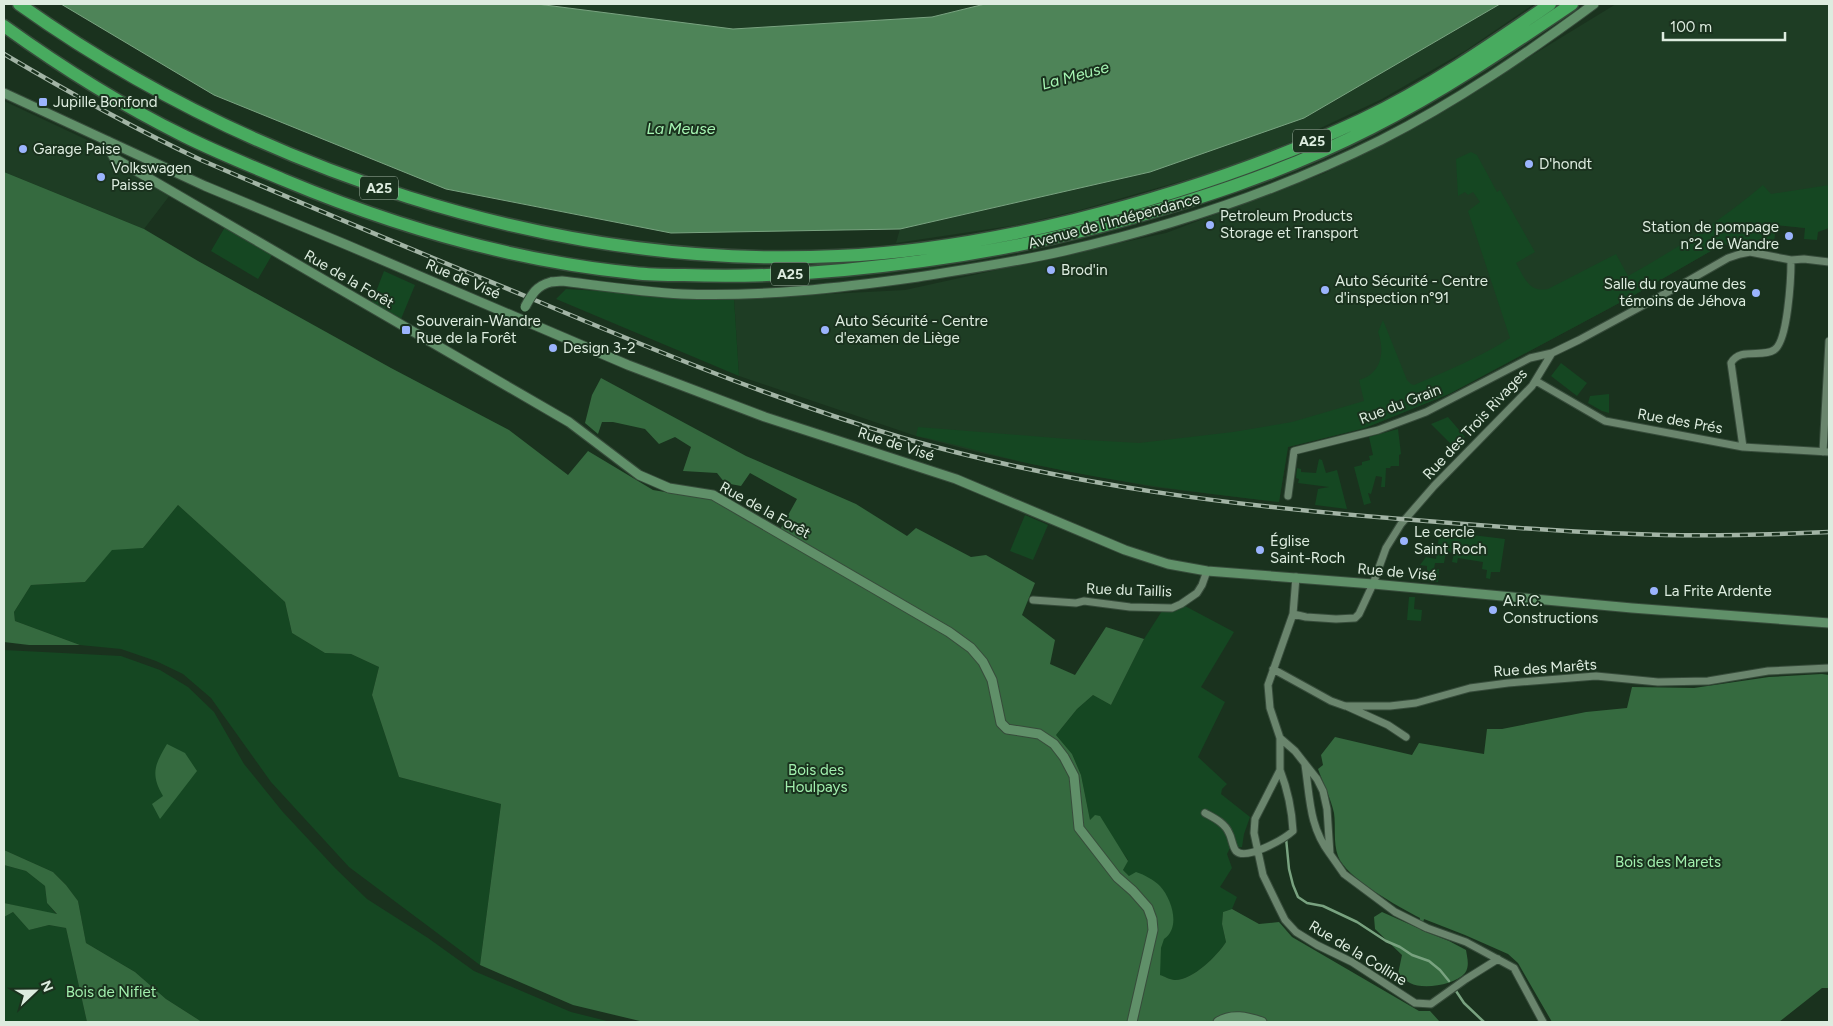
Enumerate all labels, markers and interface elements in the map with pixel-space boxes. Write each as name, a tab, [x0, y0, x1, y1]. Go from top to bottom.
scale bar	[1663, 10, 1786, 42]
text: 100 m	[1670, 18, 1712, 36]
water label: La Meuse	[1039, 57, 1111, 94]
place label: Jupille Bonfond	[53, 93, 158, 111]
marker: Jupille Bonfond	[37, 96, 49, 108]
water label: La Meuse	[646, 119, 716, 138]
road number: A25	[1293, 130, 1331, 152]
place label: Garage Paise	[33, 140, 120, 158]
marker: Garage Paise	[17, 143, 29, 155]
place label: D'hondt	[1539, 155, 1593, 173]
marker: D'hondt	[1523, 158, 1535, 170]
place label: Volkswagen Paisse	[111, 159, 192, 194]
marker: Volkswagen Paisse	[95, 171, 107, 183]
road number: A25	[360, 177, 398, 200]
street label: Avenue de l'Indépendance	[1026, 189, 1202, 253]
place label: Petroleum Products Storage et Transport	[1220, 207, 1359, 242]
place label: Station de pompage n°2 de Wandre	[1642, 218, 1779, 253]
marker: Petroleum Products Storage et Transport	[1204, 219, 1216, 231]
marker: Station de pompage n°2 de Wandre	[1783, 230, 1795, 242]
street label: Rue de la Forêt	[301, 246, 397, 312]
street label: Rue de Visé	[423, 255, 503, 303]
place label: Brod'in	[1061, 261, 1108, 279]
road number: A25	[771, 262, 809, 286]
marker: Brod'in	[1045, 264, 1057, 276]
place label: Auto Sécurité - Centre d'inspection n°91	[1335, 272, 1488, 307]
place label: Salle du royaume des témoins de Jéhova	[1604, 275, 1746, 310]
marker: Auto Sécurité - Centre d'inspection n°91	[1319, 284, 1331, 296]
marker: Salle du royaume des témoins de Jéhova	[1750, 287, 1762, 299]
place label: Souverain-Wandre Rue de la Forêt	[416, 312, 541, 347]
place label: Auto Sécurité - Centre d'examen de Liège	[835, 312, 988, 347]
marker: Souverain-Wandre Rue de la Forêt	[400, 324, 412, 336]
marker: Auto Sécurité - Centre d'examen de Liège	[819, 324, 831, 336]
place label: Design 3-2	[563, 339, 636, 357]
marker: Design 3-2	[547, 342, 559, 354]
street label: Rue des Trois Rivages	[1419, 365, 1531, 483]
street label: Rue du Grain	[1356, 380, 1444, 428]
street label: Rue des Prés	[1636, 405, 1724, 437]
street label: Rue de Visé	[855, 423, 937, 465]
street label: Rue de la Forêt	[717, 478, 814, 542]
place label: Le cercle Saint Roch	[1414, 523, 1487, 558]
place label: Église Saint-Roch	[1270, 532, 1345, 567]
marker: Le cercle Saint Roch	[1398, 535, 1410, 547]
marker: Église Saint-Roch	[1254, 544, 1266, 556]
street label: Rue de Visé	[1357, 560, 1437, 584]
street label: Rue du Taillis	[1086, 580, 1172, 600]
place label: La Frite Ardente	[1664, 582, 1772, 600]
marker: La Frite Ardente	[1648, 585, 1660, 597]
place label: A.R.C. Constructions	[1503, 592, 1598, 627]
marker: A.R.C. Constructions	[1487, 604, 1499, 616]
street label: Rue des Marêts	[1493, 655, 1597, 681]
park label: Bois des Houlpays	[785, 761, 847, 796]
park label: Bois des Marets	[1615, 853, 1721, 871]
street label: Rue de la Colline	[1306, 917, 1410, 989]
north arrow	[10, 966, 60, 1016]
text: N	[37, 978, 56, 995]
park label: Bois de Nifiet	[66, 983, 157, 1001]

